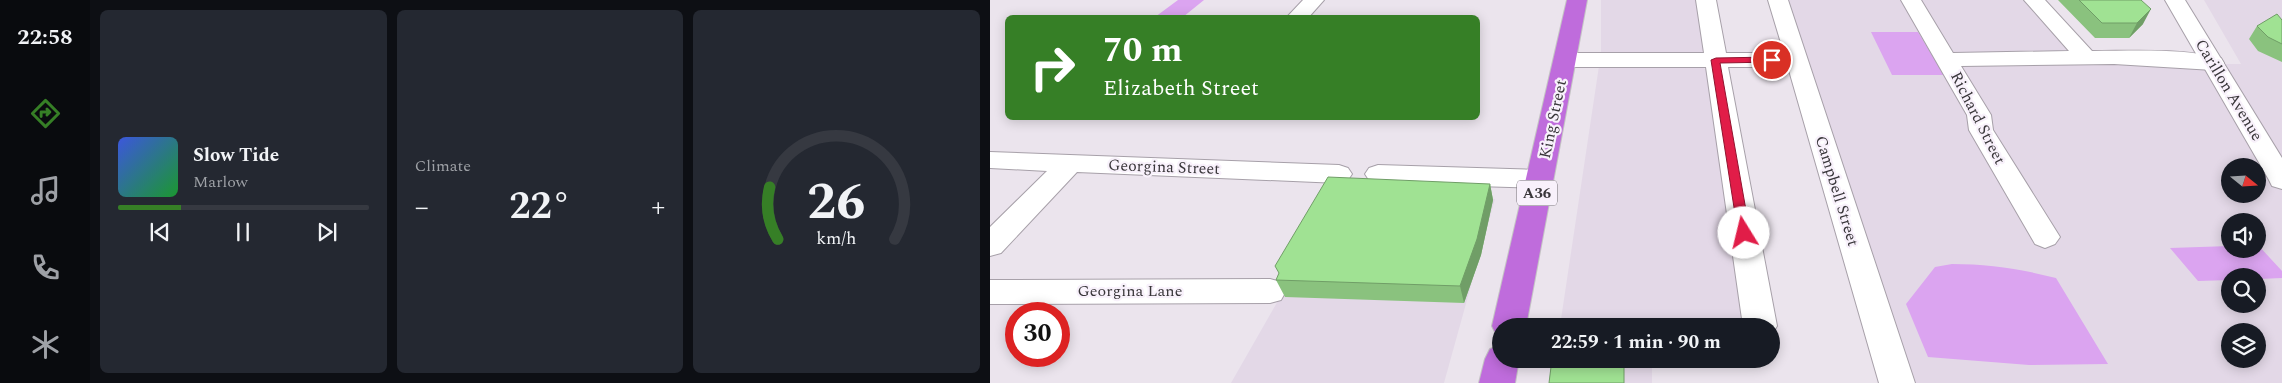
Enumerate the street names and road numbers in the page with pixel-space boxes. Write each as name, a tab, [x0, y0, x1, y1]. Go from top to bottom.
street label: Carillon Avenue	[2189, 35, 2269, 145]
street label: Richard Street	[1944, 67, 2012, 169]
street label: King Street	[1533, 77, 1573, 161]
street label: Campbell Street	[1809, 133, 1865, 250]
street label: Georgina Street	[1108, 153, 1221, 181]
road number: A36	[1517, 180, 1557, 206]
street label: Georgina Lane	[1078, 279, 1182, 303]

